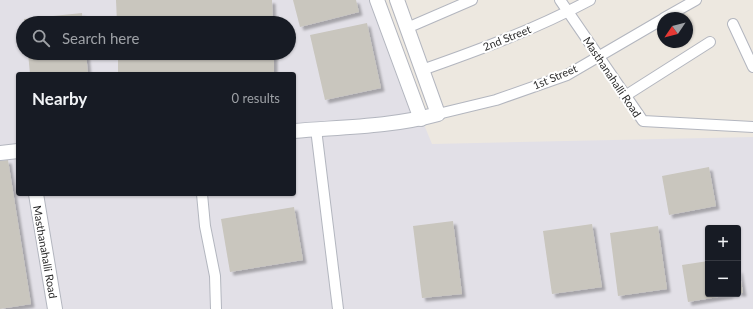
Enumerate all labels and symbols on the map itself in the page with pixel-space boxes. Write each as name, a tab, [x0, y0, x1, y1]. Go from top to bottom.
north arrow	[657, 12, 693, 48]
street label: 2nd Street	[481, 22, 533, 53]
street label: Masthanahalli Road	[581, 34, 644, 119]
street label: 1st Street	[531, 61, 579, 92]
street label: Masthanahalli Road	[31, 204, 60, 299]

